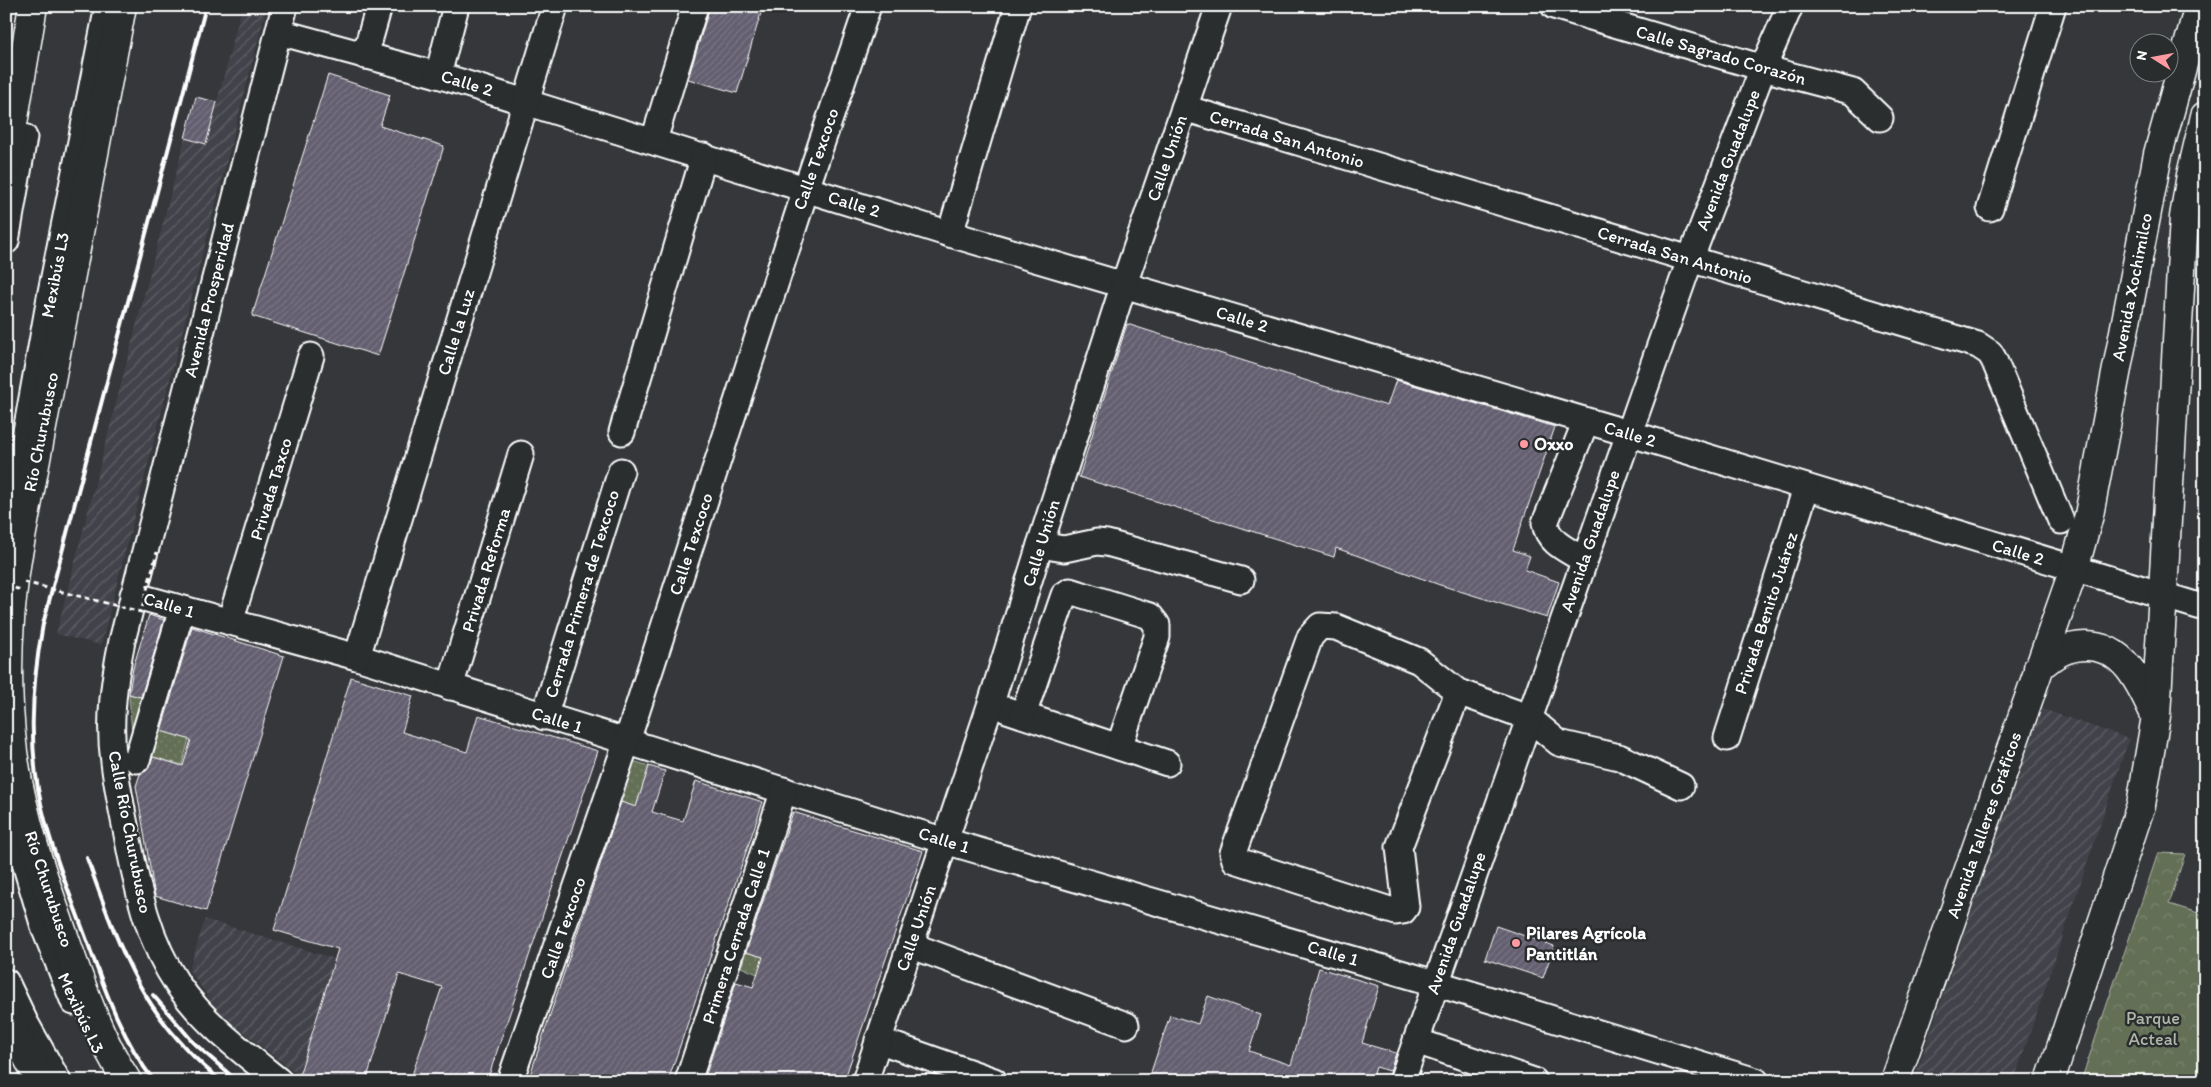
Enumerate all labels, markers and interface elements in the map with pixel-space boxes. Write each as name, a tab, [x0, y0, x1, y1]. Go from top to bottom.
street label: Calle Sagrado Corazón	[1633, 20, 1809, 90]
north arrow	[2128, 32, 2178, 82]
text: N	[2132, 49, 2151, 62]
street label: Calle 2	[438, 65, 496, 101]
street label: Avenida Guadalupe	[1691, 86, 1765, 234]
street label: Calle Texcoco	[788, 105, 844, 213]
street label: Cerrada San Antonio	[1207, 105, 1367, 173]
street label: Calle Unión	[1142, 112, 1192, 204]
street label: Calle 2	[825, 186, 883, 222]
street label: Avenida Xochimilco	[2107, 211, 2157, 363]
street label: Avenida Prosperidad	[179, 220, 239, 380]
street label: Cerrada San Antonio	[1595, 221, 1755, 289]
street label: Mexibús L3	[36, 230, 74, 320]
street label: Calle la Luz	[432, 285, 480, 378]
street label: Calle 2	[1213, 301, 1271, 337]
street label: Río Churubusco	[19, 370, 63, 494]
street label: Calle 2	[1601, 416, 1659, 452]
place label: Oxxo	[1534, 433, 1574, 455]
street label: Privada Taxco	[245, 435, 297, 543]
marker: Oxxo	[1518, 438, 1530, 450]
street label: Avenida Guadalupe	[1555, 467, 1625, 615]
street label: Cerrada Primera de Texcoco	[540, 487, 624, 701]
street label: Calle Texcoco	[664, 490, 718, 598]
street label: Calle Unión	[1017, 497, 1065, 589]
street label: Privada Reforma	[457, 504, 516, 635]
street label: Privada Benito Juárez	[1729, 528, 1803, 697]
street label: Calle 2	[1989, 534, 2047, 570]
street label: Calle 1	[141, 587, 197, 623]
street label: Calle 1	[529, 702, 585, 738]
street label: Avenida Talleres Gráficos	[1942, 729, 2026, 921]
street label: Calle Río Churubusco	[103, 749, 157, 915]
street label: Calle 1	[916, 822, 972, 858]
street label: Río Churubusco	[20, 828, 78, 950]
street label: Primera Cerrada Calle 1	[697, 845, 775, 1027]
street label: Avenida Guadalupe	[1421, 849, 1491, 997]
street label: Calle Texcoco	[535, 874, 591, 982]
street label: Calle Unión	[891, 882, 941, 974]
place label: Pilares Agrícola Pantitlán	[1526, 922, 1646, 965]
street label: Calle 1	[1305, 935, 1361, 971]
marker: Pilares Agrícola Pantitlán	[1510, 937, 1522, 949]
street label: Mexibús L3	[53, 969, 109, 1057]
park label: Parque Acteal	[2126, 1007, 2180, 1050]

